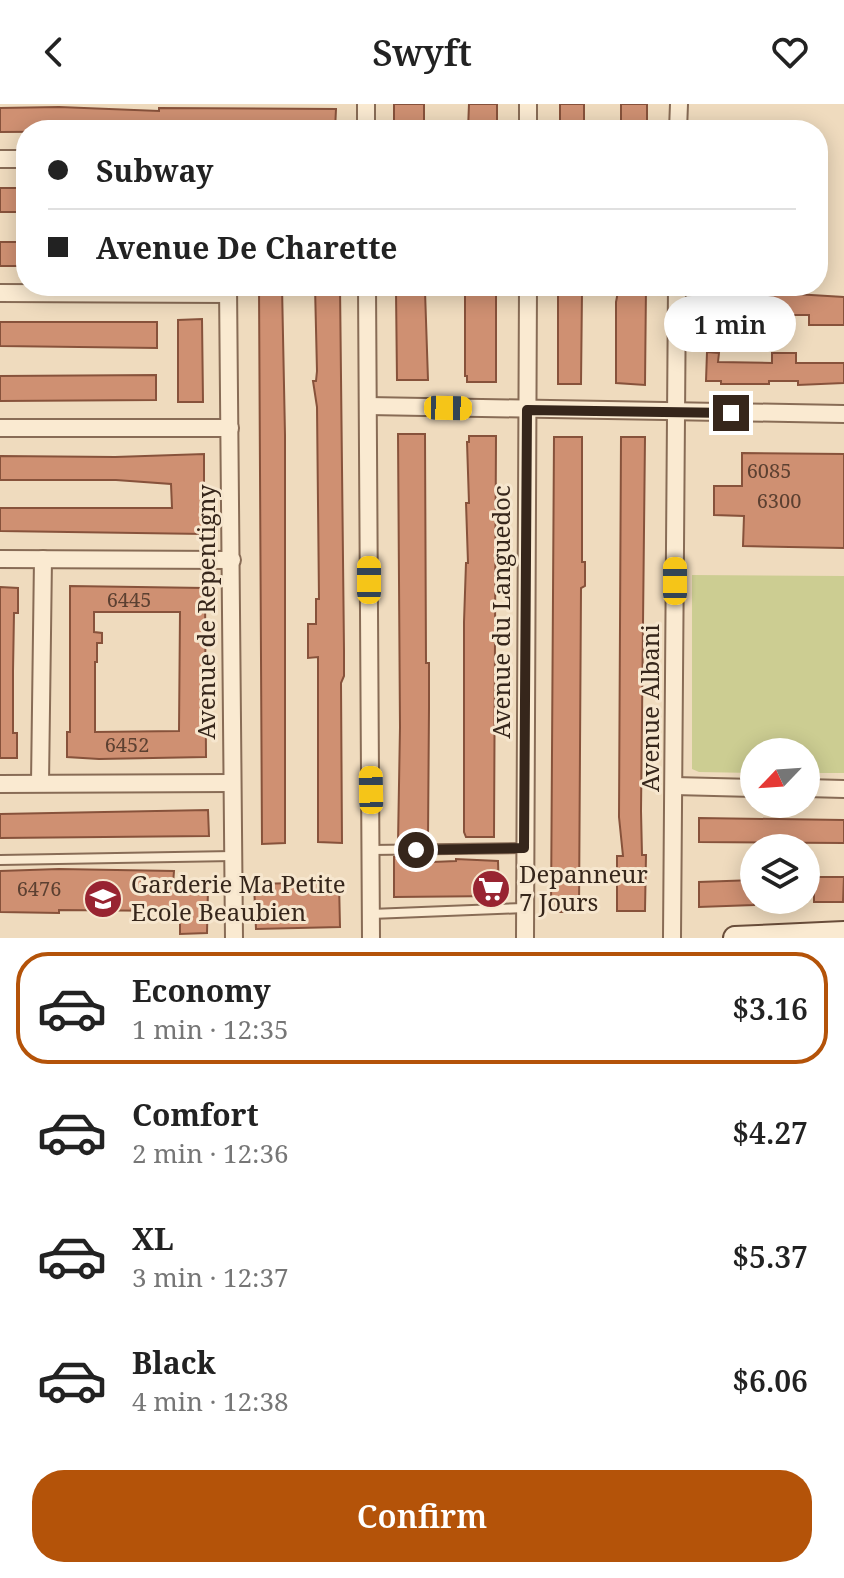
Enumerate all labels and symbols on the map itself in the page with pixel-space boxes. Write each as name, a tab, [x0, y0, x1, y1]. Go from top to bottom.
callout: 1 min	[665, 297, 797, 353]
route end	[713, 395, 749, 431]
car	[424, 396, 472, 420]
house number: 6085	[747, 457, 791, 484]
street label: Avenue de Repentigny	[189, 484, 222, 740]
street label: Avenue du Languedoc	[484, 485, 517, 739]
house number: 6300	[757, 487, 801, 514]
car	[357, 556, 381, 604]
car	[663, 557, 687, 605]
house number: 6445	[107, 586, 151, 613]
street label: Avenue Albani	[633, 624, 666, 792]
house number: 6452	[105, 731, 149, 758]
north arrow	[740, 738, 820, 818]
car	[359, 766, 383, 814]
route start	[398, 832, 434, 868]
place label: Depanneur 7 Jours	[519, 857, 648, 918]
place label: Garderie Ma Petite Ecole Beaubien	[131, 867, 346, 928]
supermarket icon: Depanneur 7 Jours	[470, 868, 512, 910]
house number: 6476	[17, 875, 61, 902]
school or university icon: Garderie Ma Petite Ecole Beaubien	[82, 878, 124, 920]

